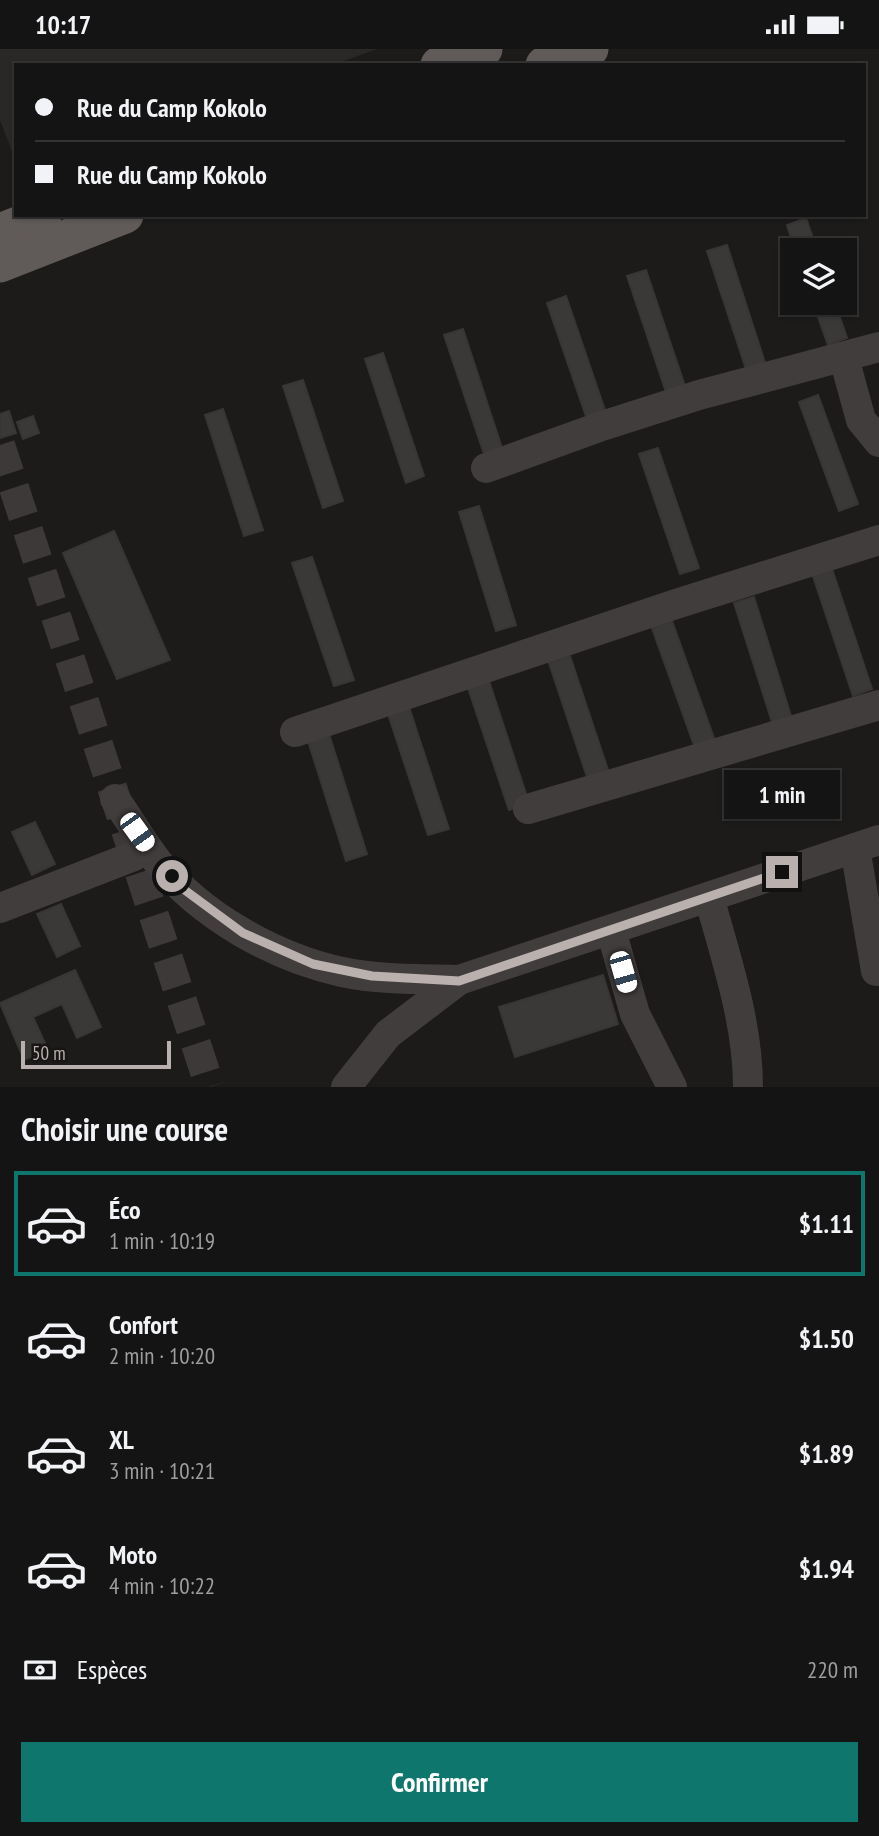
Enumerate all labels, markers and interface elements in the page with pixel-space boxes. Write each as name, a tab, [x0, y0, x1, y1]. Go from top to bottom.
text: 10:17	[35, 8, 91, 41]
text: Rue du Camp Kokolo	[77, 91, 267, 124]
text: Rue du Camp Kokolo	[77, 158, 267, 191]
map controls	[780, 238, 857, 315]
button: layers	[780, 238, 857, 315]
callout: 1 min	[724, 771, 840, 819]
text: 1 min	[759, 780, 805, 809]
car	[117, 809, 158, 855]
route end	[766, 856, 798, 888]
route start	[156, 860, 188, 892]
car	[608, 949, 639, 995]
scale bar	[21, 1038, 172, 1070]
text: 50 m	[32, 1041, 66, 1065]
text: Choisir une course	[21, 1108, 228, 1150]
icon: car	[25, 1192, 88, 1255]
text: Éco	[109, 1193, 141, 1226]
text: $1.11	[799, 1207, 854, 1240]
text: 1 min · 10:19	[109, 1226, 215, 1255]
icon: car	[25, 1307, 88, 1370]
text: Confort	[109, 1308, 178, 1341]
text: $1.50	[799, 1322, 854, 1355]
text: 2 min · 10:20	[109, 1341, 215, 1370]
icon: car	[25, 1422, 88, 1485]
text: XL	[109, 1423, 134, 1456]
text: $1.89	[799, 1437, 854, 1470]
text: 3 min · 10:21	[109, 1456, 215, 1485]
icon: car	[25, 1537, 88, 1600]
text: Moto	[109, 1538, 157, 1571]
text: $1.94	[799, 1552, 854, 1585]
text: 4 min · 10:22	[109, 1571, 215, 1600]
icon: cash	[21, 1651, 59, 1689]
text: Espèces	[77, 1653, 147, 1686]
text: 220 m	[807, 1655, 858, 1684]
button: Confirmer	[21, 1742, 858, 1822]

